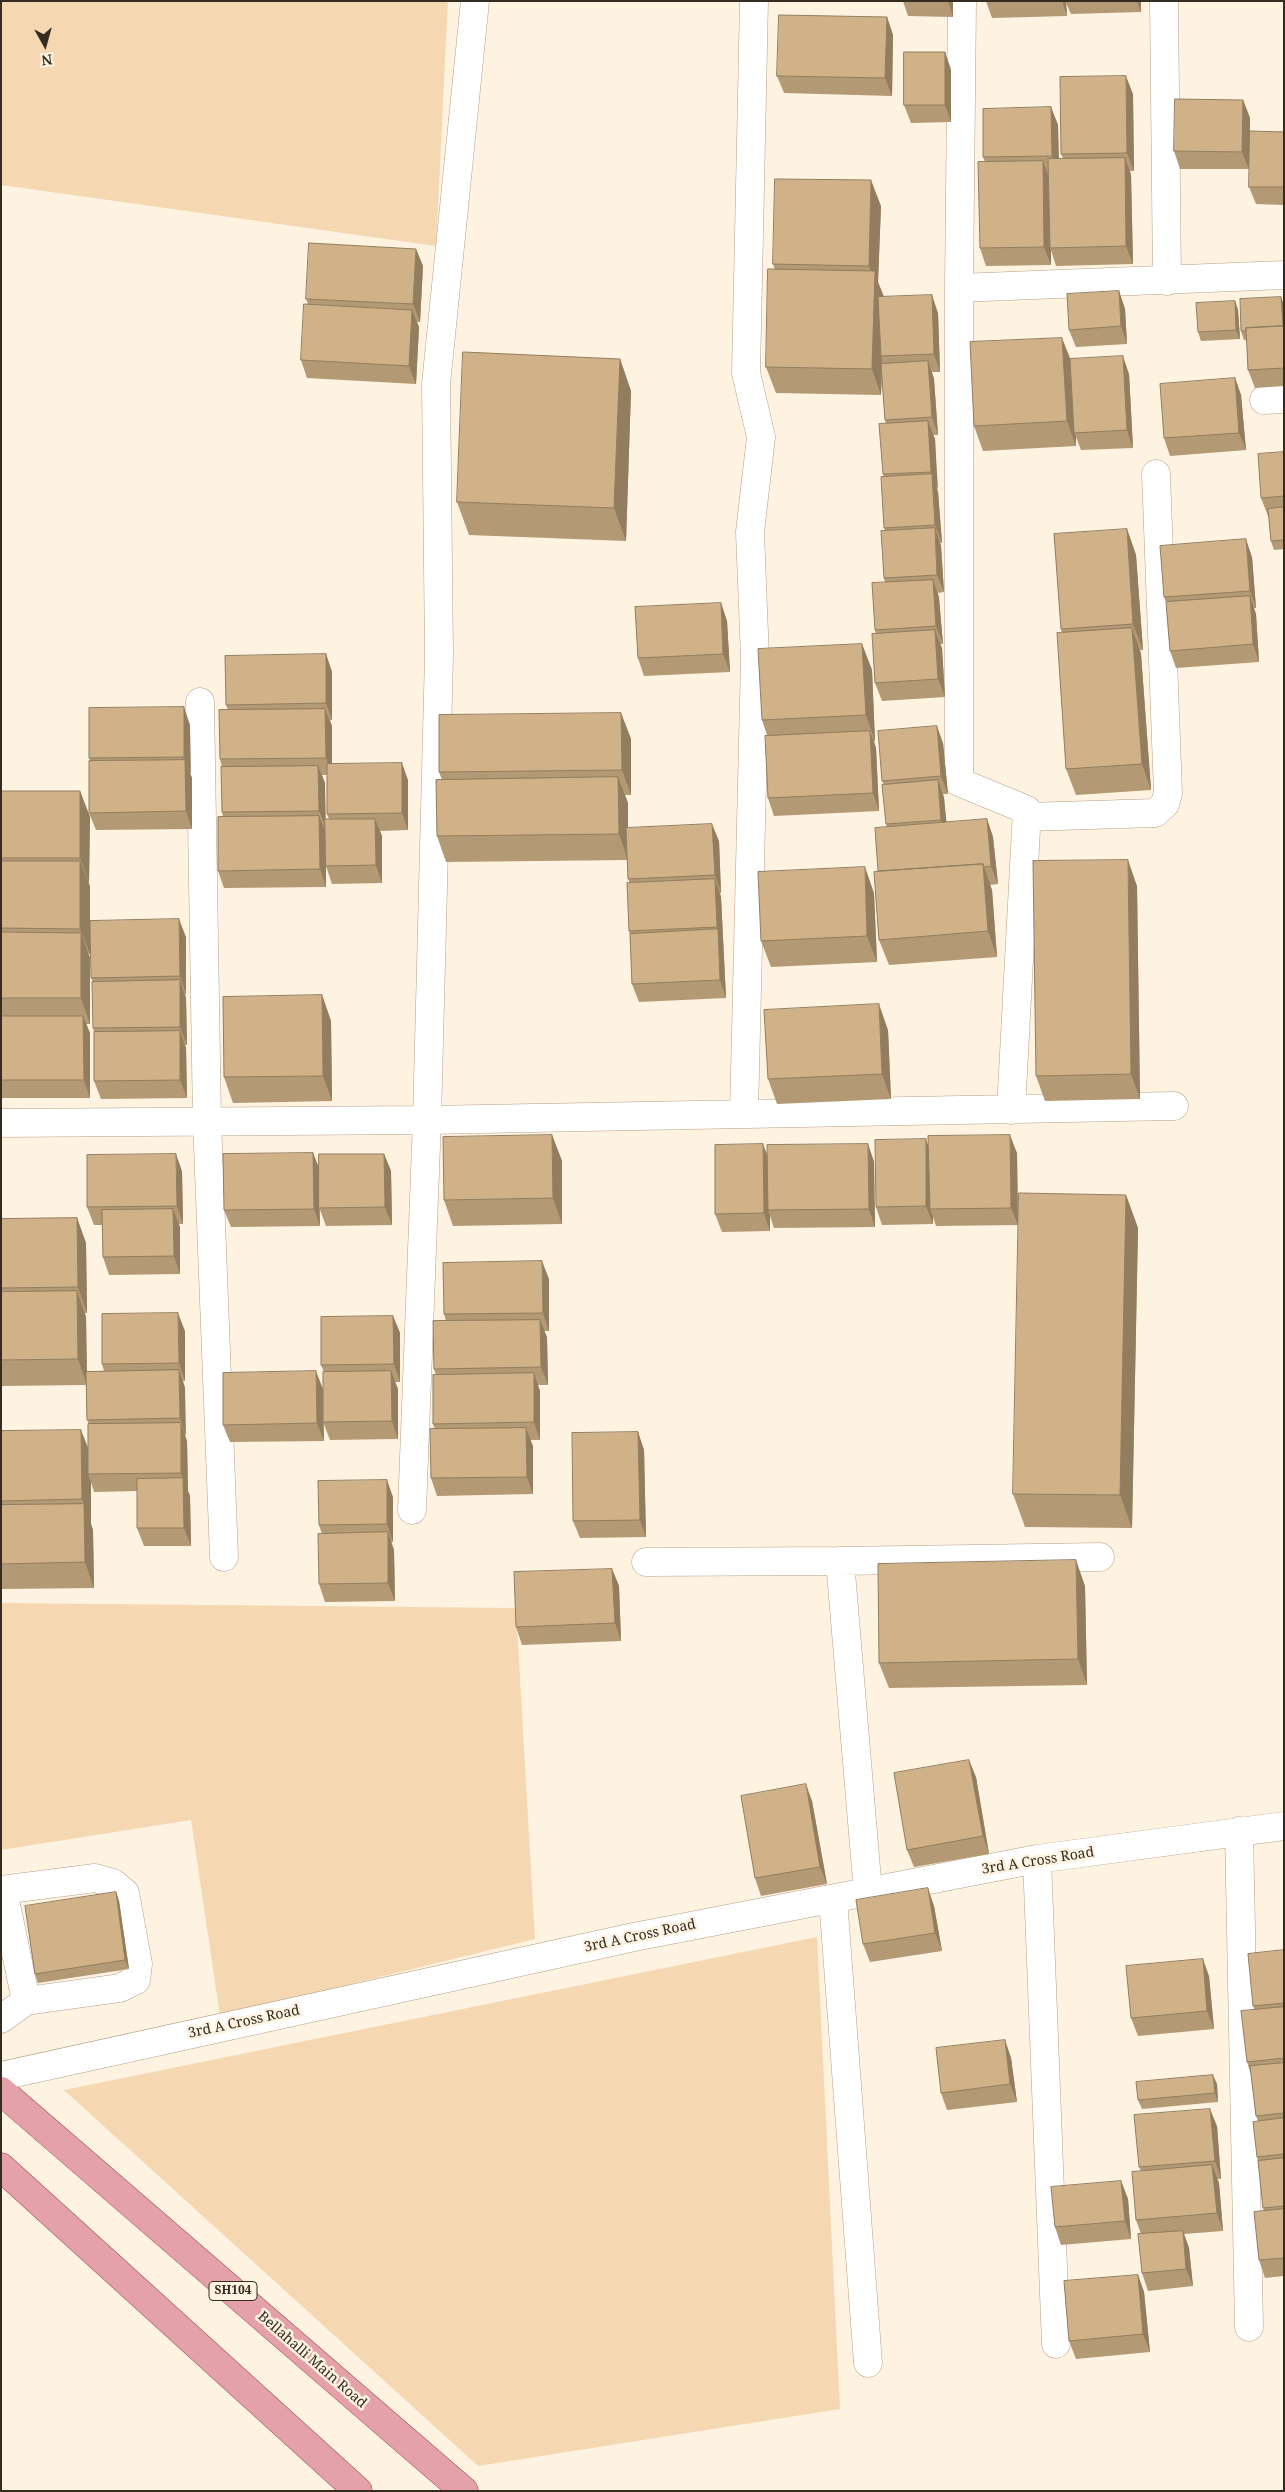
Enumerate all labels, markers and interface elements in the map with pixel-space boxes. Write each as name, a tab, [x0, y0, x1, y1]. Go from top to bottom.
north arrow	[20, 20, 70, 70]
text: N	[40, 50, 54, 70]
street label: 3rd A Cross Road	[981, 1844, 1095, 1878]
street label: 3rd A Cross Road	[583, 1916, 697, 1956]
street label: 3rd A Cross Road	[187, 2002, 301, 2042]
road number: SH104	[209, 2282, 257, 2300]
street label: Bellahalli Main Road	[254, 2308, 370, 2412]

